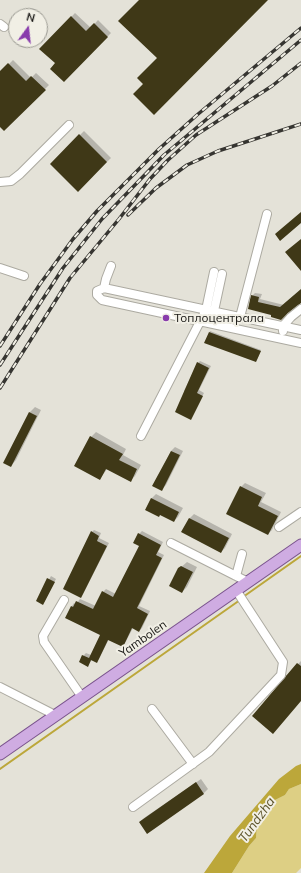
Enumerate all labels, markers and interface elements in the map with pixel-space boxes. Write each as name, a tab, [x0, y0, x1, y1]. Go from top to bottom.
north arrow	[8, 8, 48, 48]
text: N	[25, 10, 37, 25]
place label: Топлоцентрала	[174, 311, 264, 325]
marker: Топлоцентрала	[161, 313, 171, 323]
street label: Yambolen	[117, 617, 169, 661]
water label: Tundzha	[235, 794, 279, 846]

